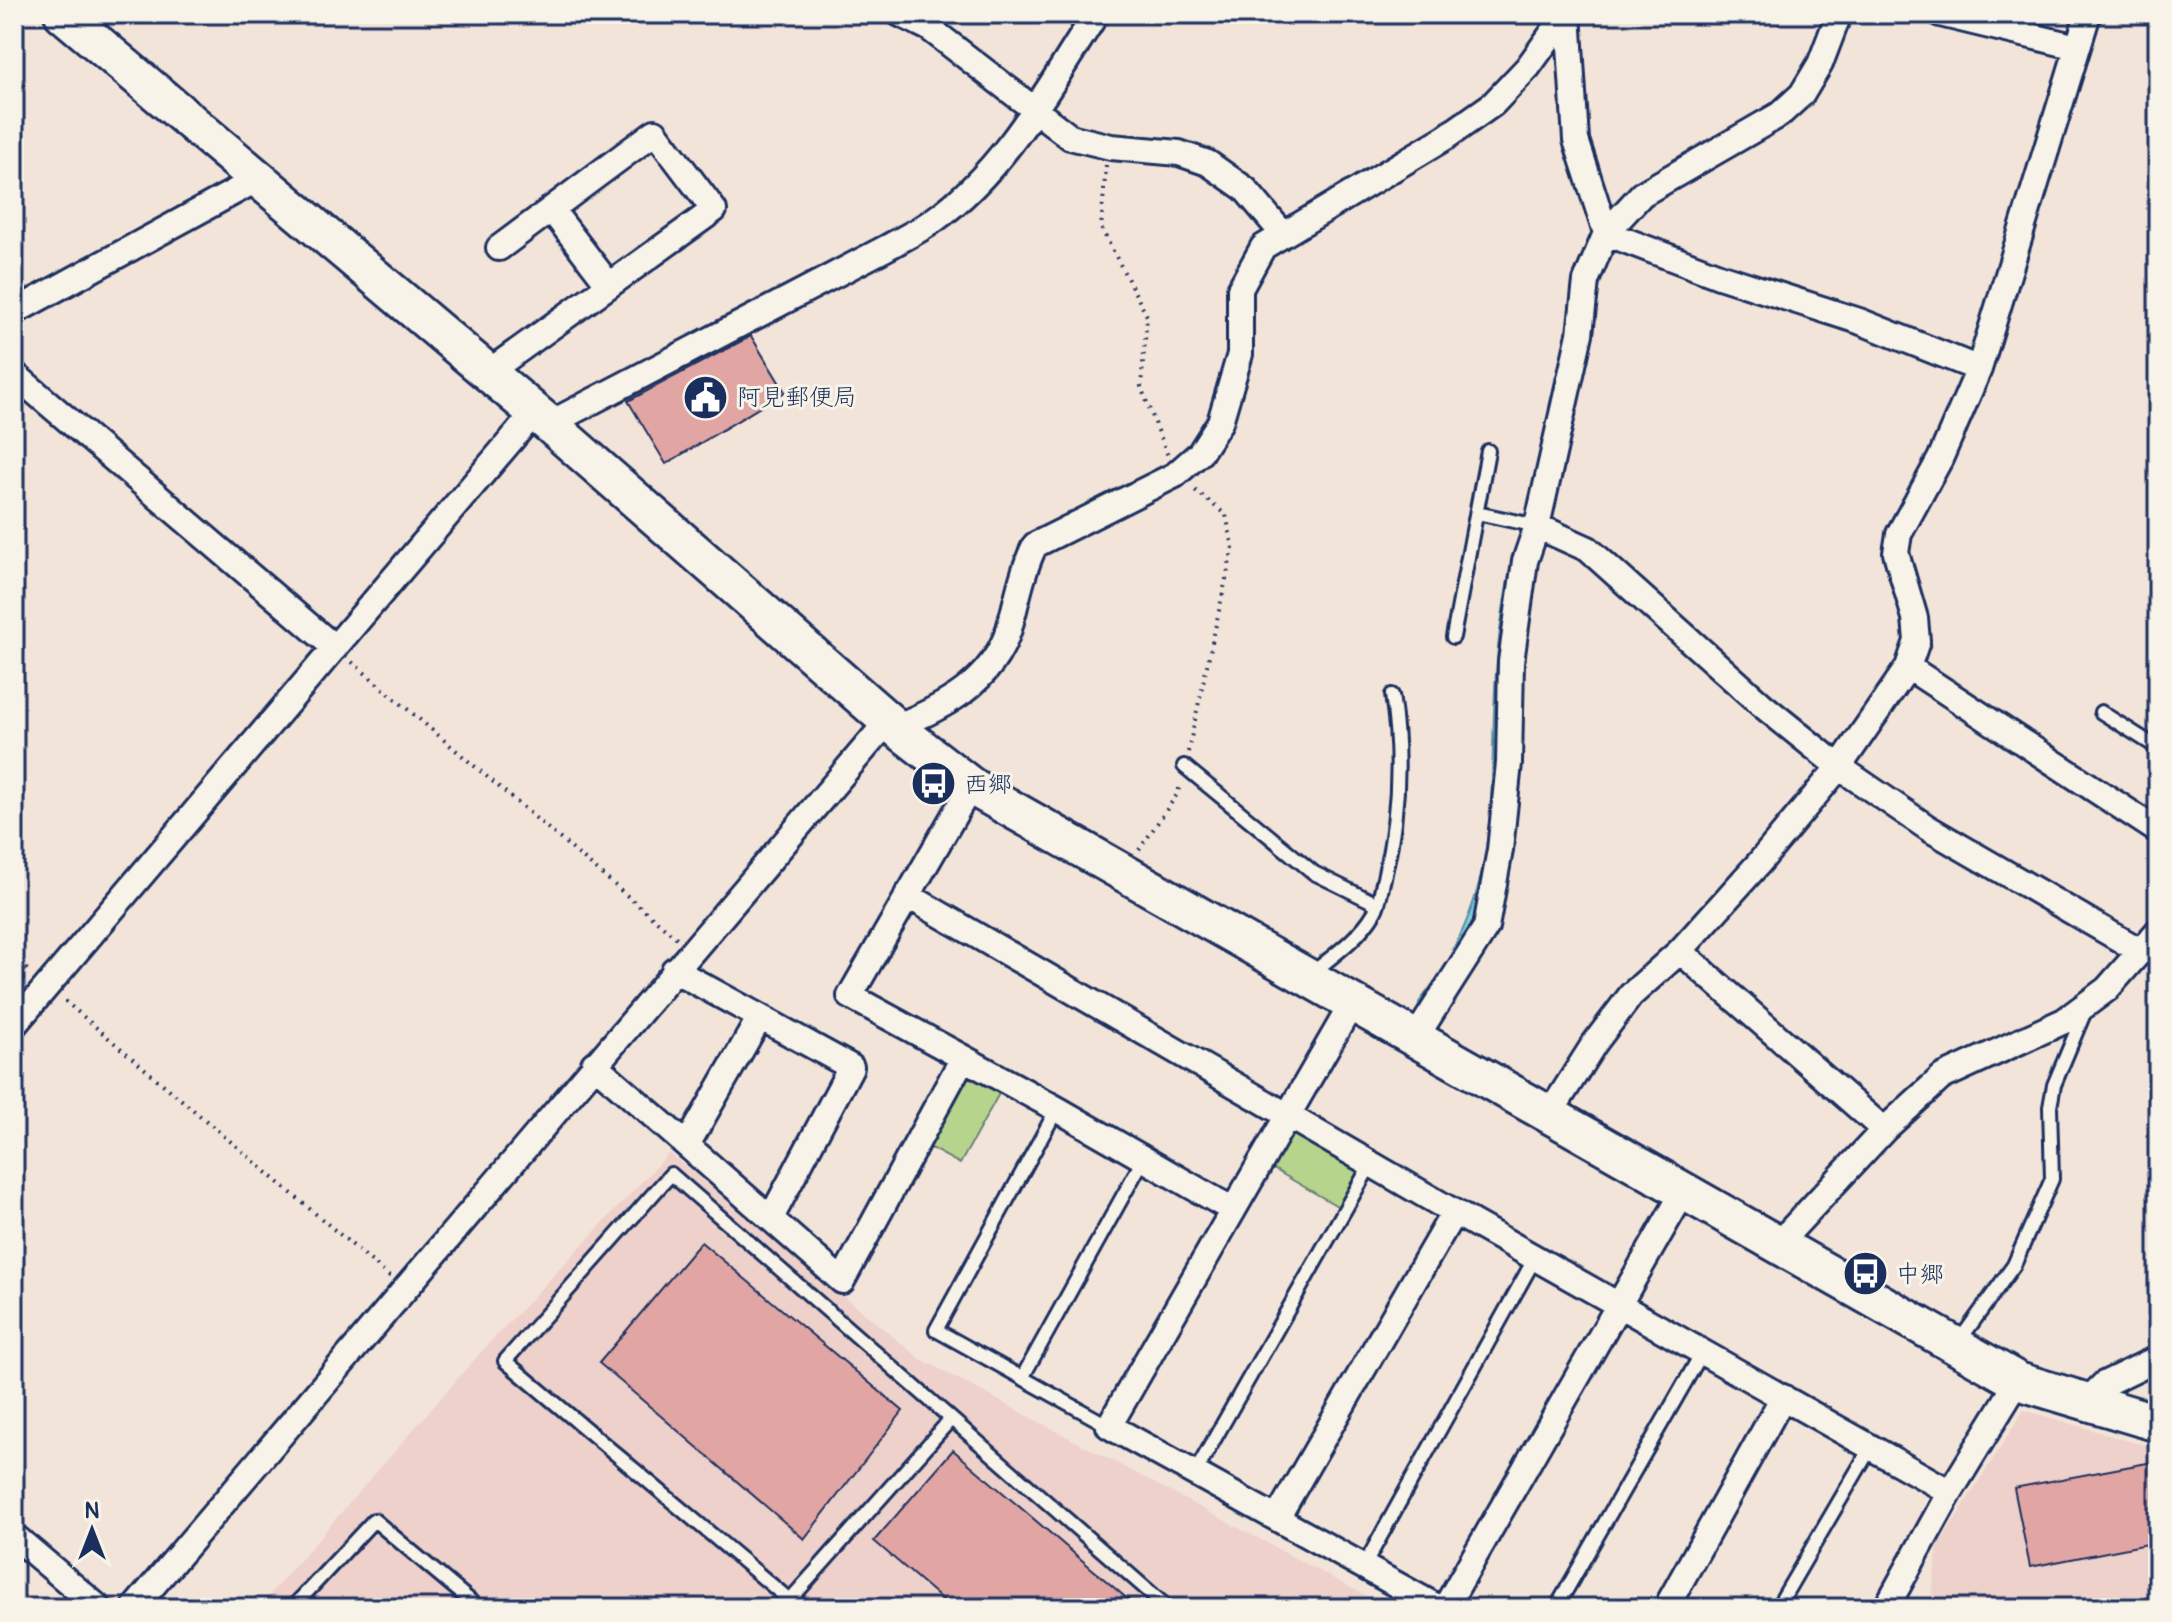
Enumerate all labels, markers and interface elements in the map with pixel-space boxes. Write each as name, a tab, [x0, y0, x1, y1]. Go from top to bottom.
public building icon: 阿見郵便局	[682, 373, 730, 421]
place label: 阿見郵便局	[737, 383, 857, 412]
bus stop icon: 西郷	[909, 760, 957, 808]
place label: 西郷	[964, 770, 1012, 799]
bus stop icon: 中郷	[1841, 1250, 1889, 1298]
place label: 中郷	[1896, 1260, 1944, 1289]
north arrow	[52, 1490, 132, 1570]
text: N	[85, 1497, 100, 1525]

